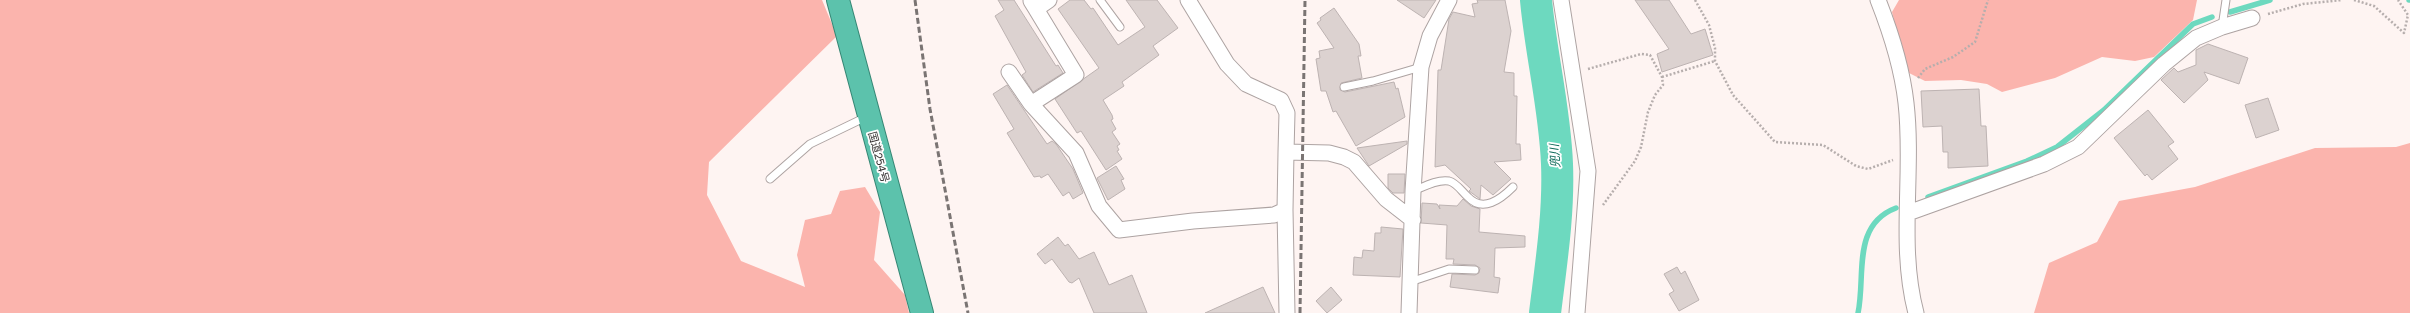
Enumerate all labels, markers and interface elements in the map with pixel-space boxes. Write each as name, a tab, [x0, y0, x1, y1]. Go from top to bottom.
street label: 国道254号	[866, 130, 893, 184]
water label: 兜川	[1546, 142, 1563, 169]

